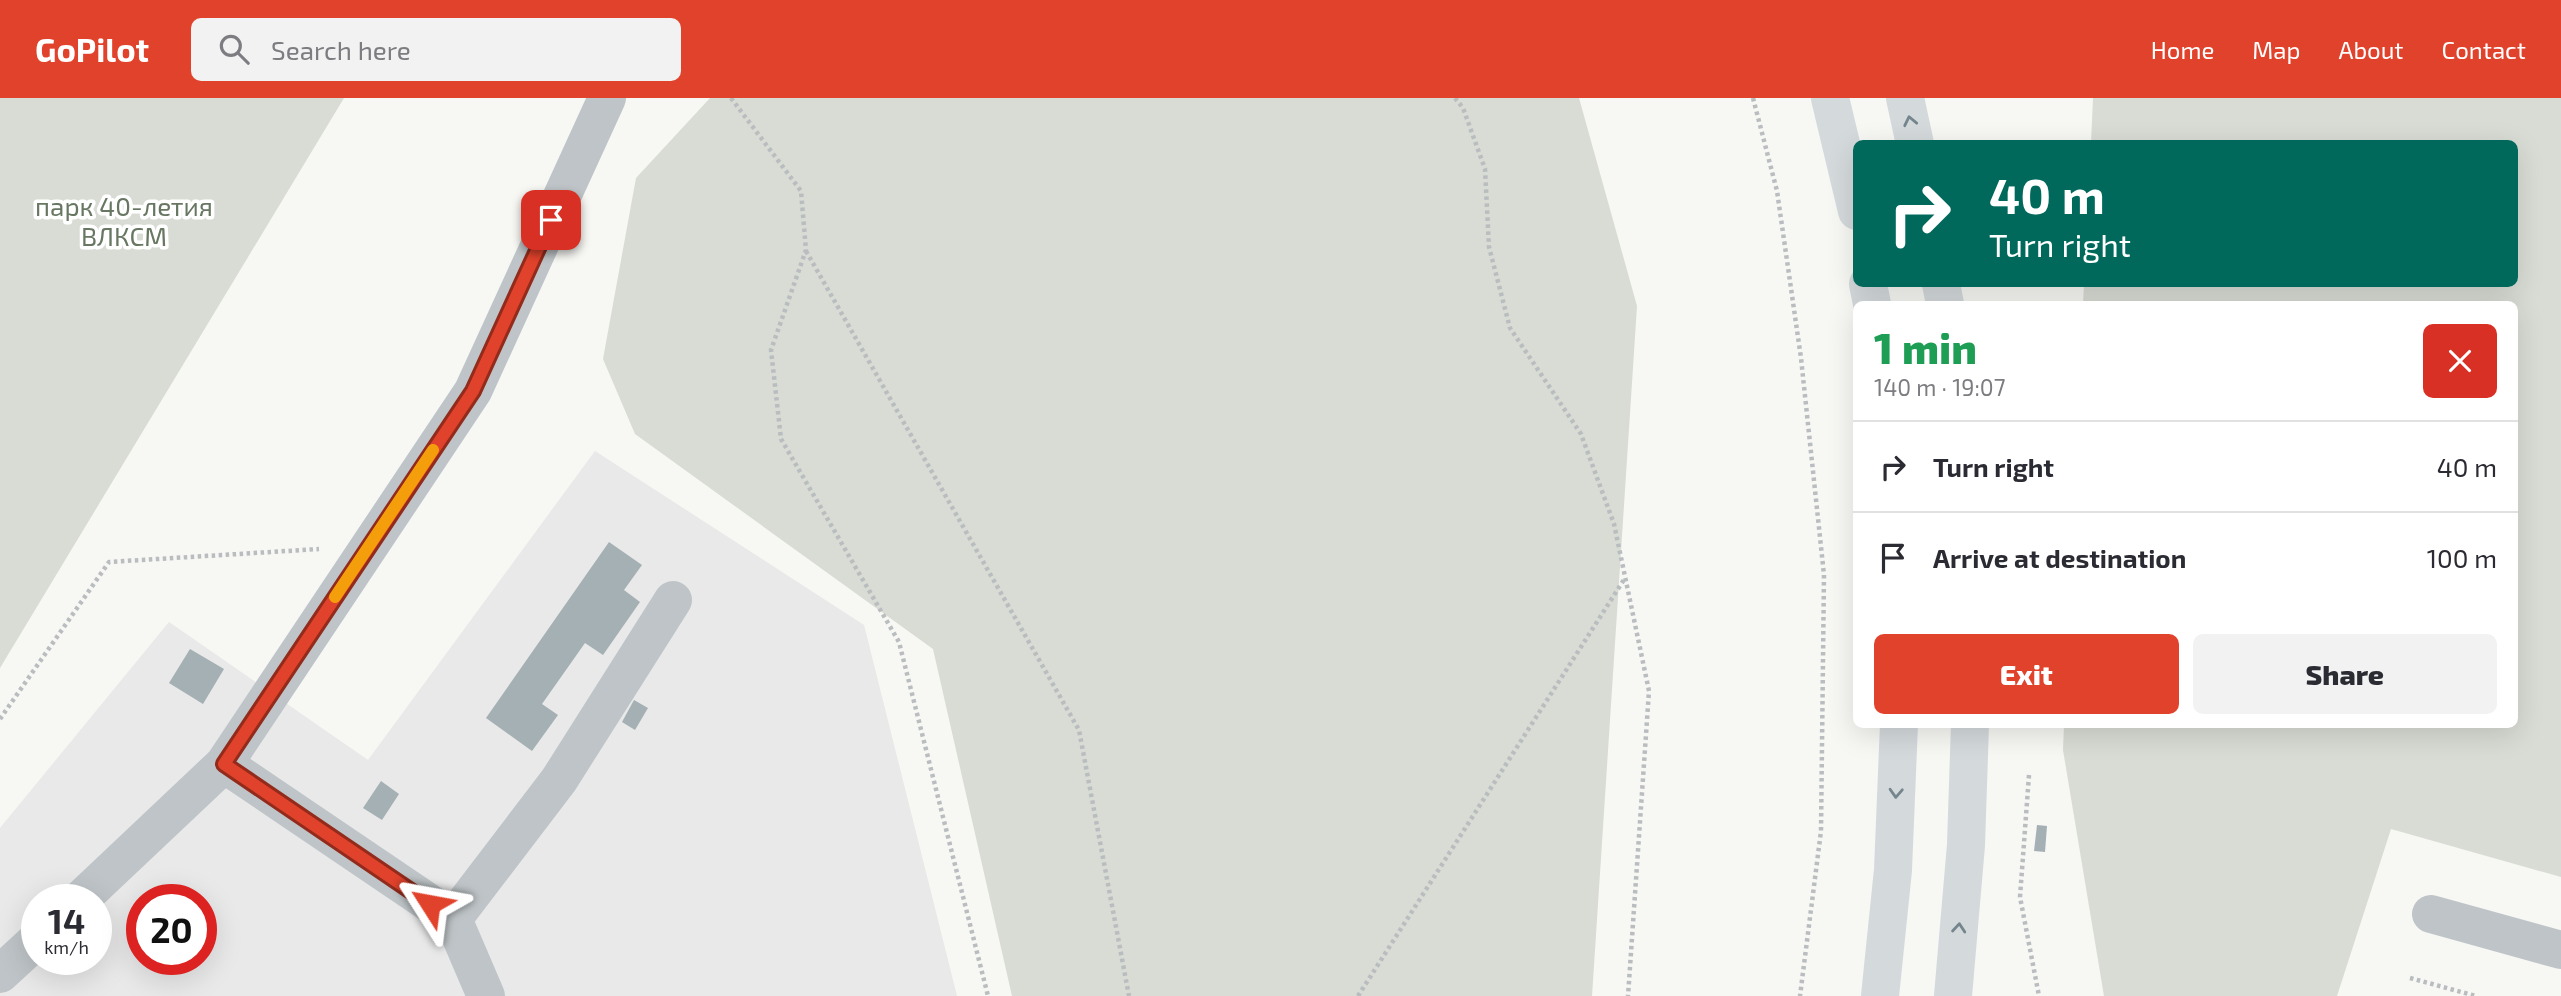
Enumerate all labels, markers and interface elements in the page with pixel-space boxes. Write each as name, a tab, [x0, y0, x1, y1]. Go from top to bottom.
search box	[191, 18, 681, 81]
text: GoPilot	[35, 29, 149, 69]
icon: search	[215, 30, 253, 68]
text: Search here	[271, 34, 411, 65]
text: Home	[2151, 35, 2214, 64]
text: Map	[2252, 35, 2300, 64]
text: About	[2338, 35, 2404, 64]
text: Contact	[2442, 35, 2526, 64]
one-way arrow	[1904, 115, 1919, 127]
text: 40 m	[1989, 165, 2105, 224]
icon: right	[1874, 168, 1965, 259]
park label: парк 40-летия ВЛКСМ	[35, 190, 213, 251]
pin	[521, 190, 581, 250]
icon: arrive	[532, 201, 570, 239]
text: Turn right	[1989, 225, 2131, 263]
text: 1 min	[1874, 322, 1977, 372]
button: close	[2423, 324, 2497, 398]
text: 140 m · 19:07	[1874, 373, 2006, 401]
icon: right	[1874, 448, 1912, 486]
text: Turn right	[1933, 451, 2054, 482]
text: 40 m	[2437, 451, 2497, 482]
icon: arrive	[1874, 539, 1912, 577]
text: Arrive at destination	[1933, 542, 2186, 573]
text: 100 m	[2427, 542, 2497, 573]
button: Exit	[1874, 634, 2179, 714]
button: Share	[2193, 634, 2497, 714]
one-way arrow	[1889, 787, 1904, 798]
position arrow	[393, 867, 467, 941]
speed limit sign: 20	[126, 884, 217, 975]
text: 14	[48, 899, 85, 941]
one-way arrow	[1951, 922, 1966, 933]
text: km/h	[44, 936, 89, 958]

